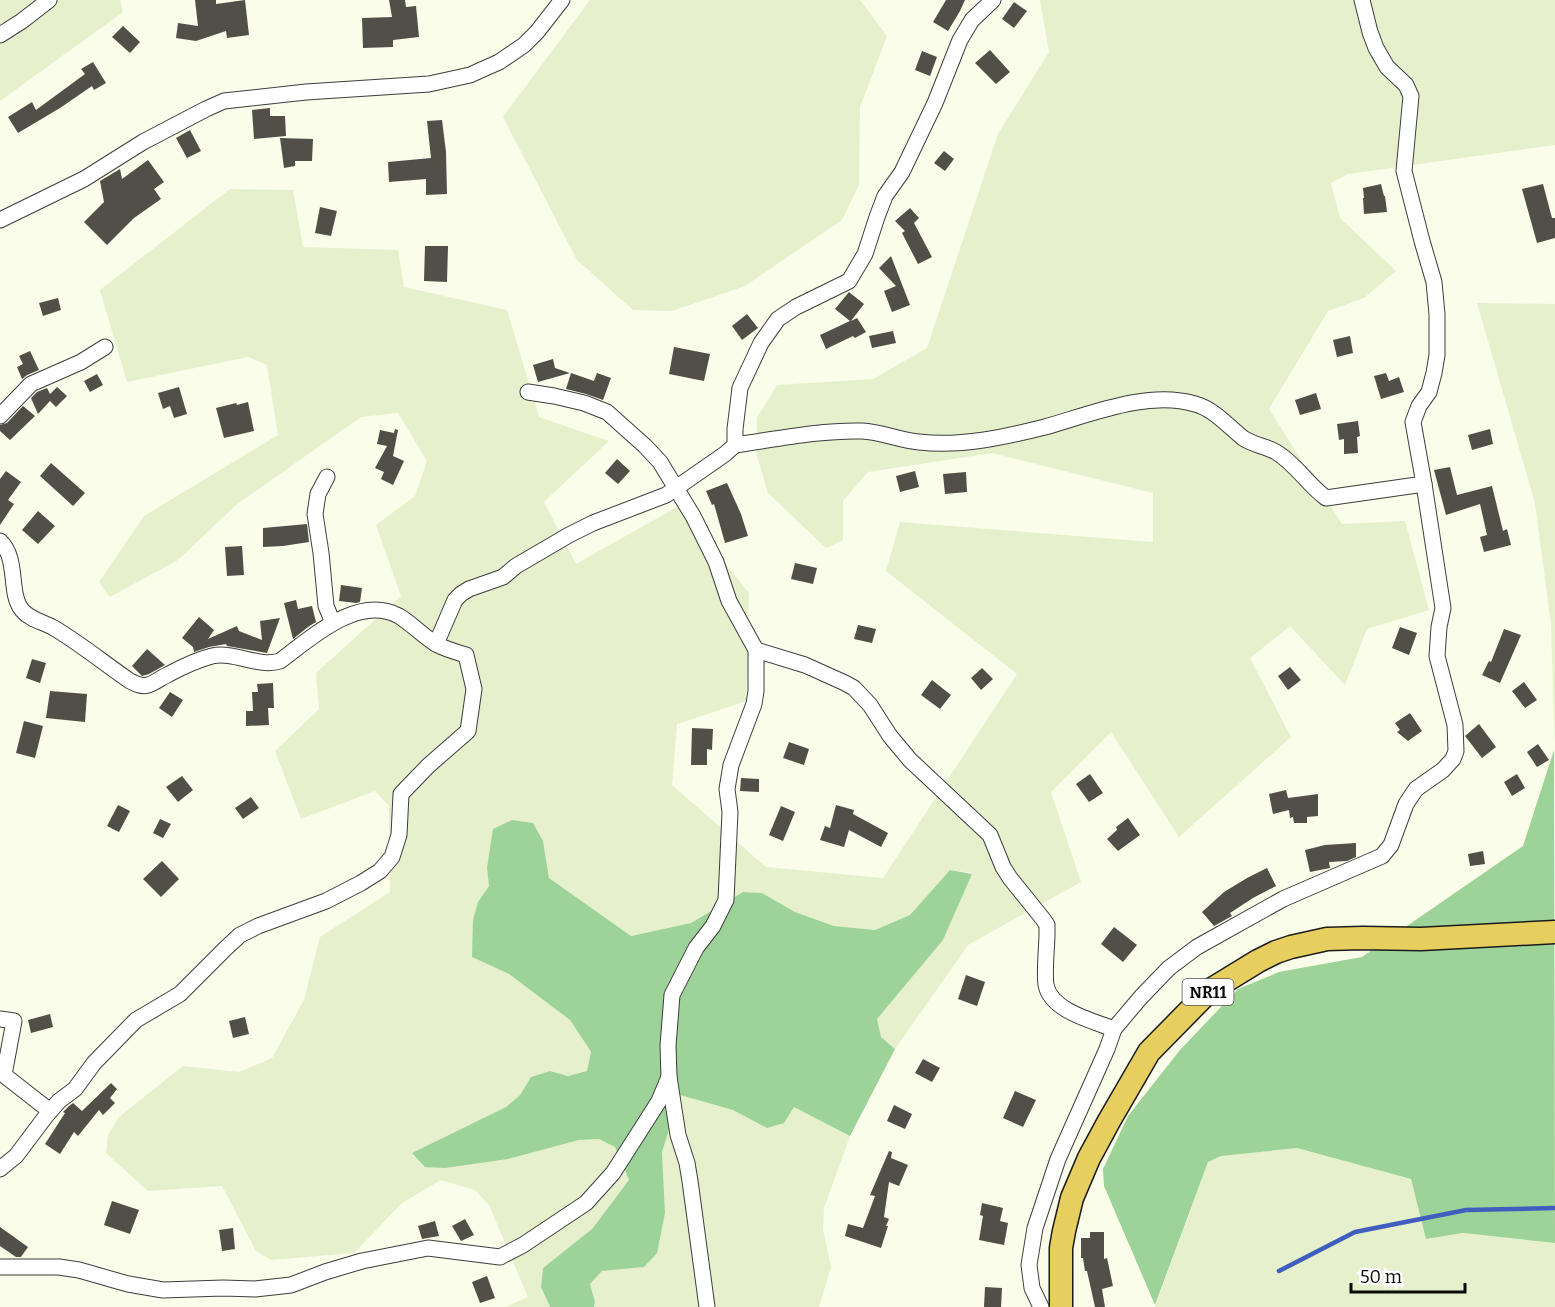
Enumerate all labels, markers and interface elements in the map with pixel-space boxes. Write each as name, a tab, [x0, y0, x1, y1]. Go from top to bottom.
road number: NR11	[1182, 979, 1234, 1005]
scale bar	[1351, 1256, 1465, 1294]
text: 50 m	[1360, 1266, 1402, 1288]

